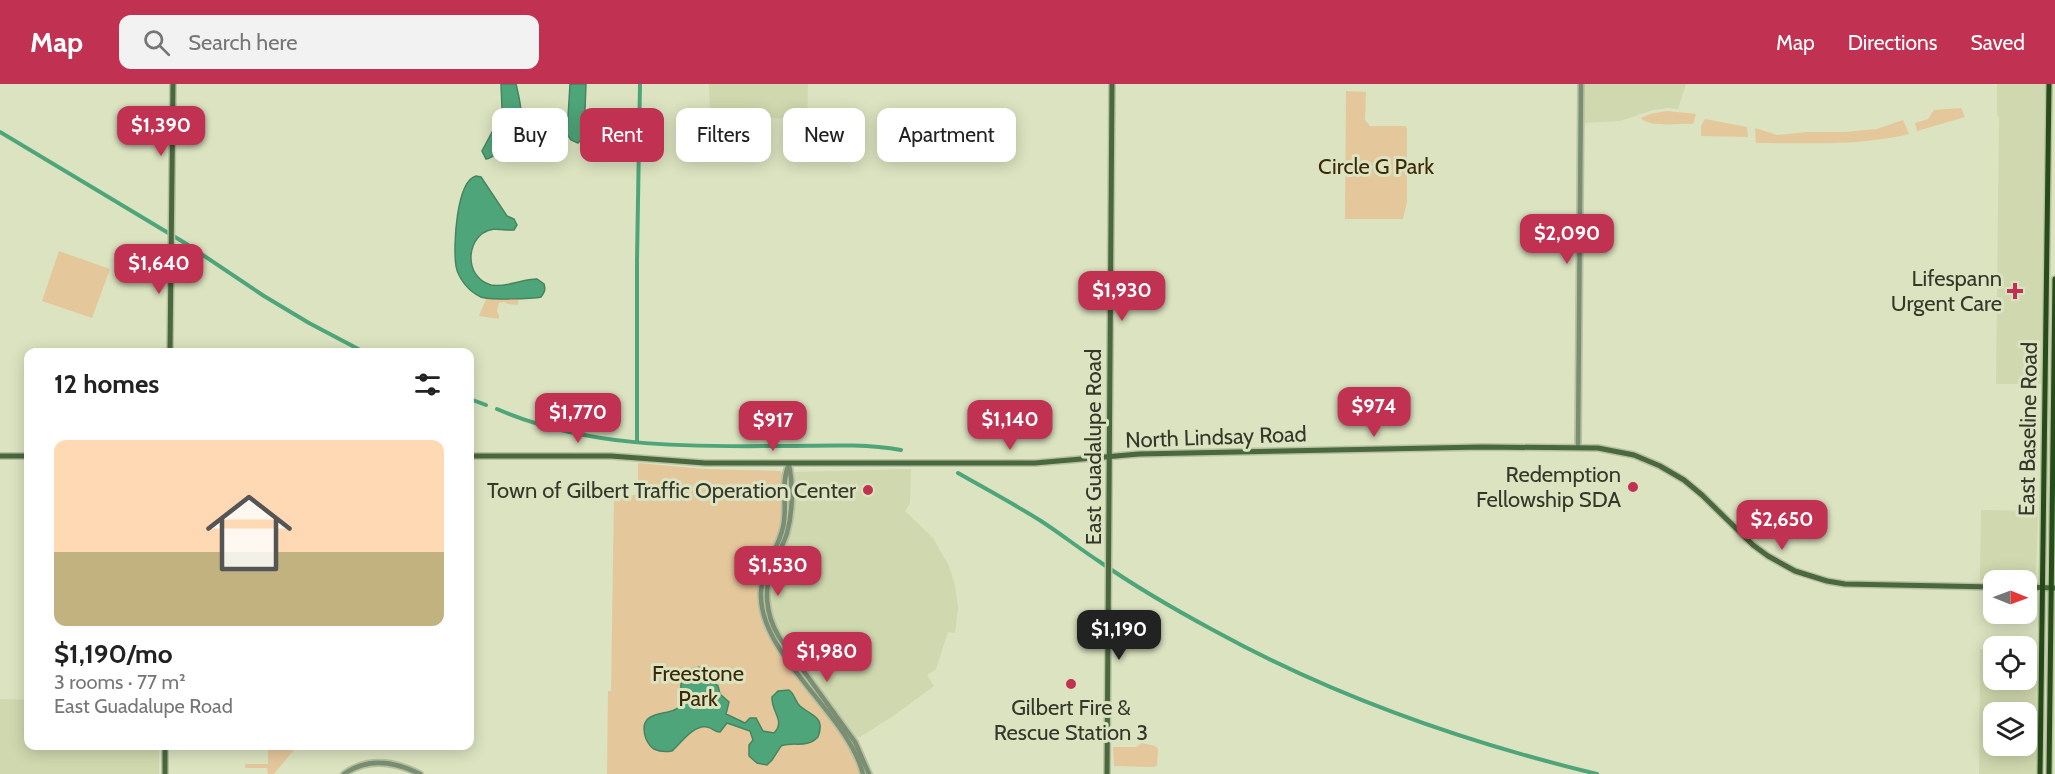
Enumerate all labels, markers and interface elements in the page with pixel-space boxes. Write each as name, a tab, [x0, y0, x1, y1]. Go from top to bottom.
search box	[119, 15, 539, 69]
text: Map	[30, 25, 83, 59]
icon: search	[140, 26, 173, 59]
text: Search here	[188, 29, 297, 56]
text: Map	[1776, 30, 1815, 55]
text: Directions	[1848, 30, 1937, 55]
text: Saved	[1970, 30, 2025, 55]
pin: $1,390	[112, 106, 210, 157]
chip: Buy	[492, 108, 568, 162]
chip: Rent	[580, 108, 664, 162]
chip: Filters	[676, 108, 771, 162]
chip: New	[783, 108, 865, 162]
chip: Apartment	[877, 108, 1016, 162]
text: $1,390	[131, 113, 191, 137]
park label: Circle G Park	[1318, 153, 1434, 180]
pin: $2,090	[1518, 214, 1616, 265]
text: $2,090	[1534, 221, 1600, 245]
pin: $1,640	[110, 244, 208, 295]
text: $1,640	[128, 251, 190, 275]
place label: Lifespann Urgent Care	[1891, 265, 2002, 317]
pin: $1,930	[1073, 271, 1171, 322]
text: $1,930	[1092, 278, 1152, 302]
marker: Lifespann Urgent Care	[2006, 282, 2024, 300]
street label: East Baseline Road	[2013, 342, 2043, 516]
street label: East Guadalupe Road	[1080, 349, 1107, 545]
text: 12 homes	[54, 368, 159, 400]
icon: filters	[411, 368, 444, 401]
pin: $974	[1338, 387, 1410, 438]
pin: $1,770	[529, 393, 627, 444]
text: $974	[1352, 394, 1396, 418]
text: $1,770	[549, 400, 607, 424]
pin: $1,140	[961, 400, 1059, 451]
pin: $917	[737, 401, 809, 452]
text: $1,140	[981, 407, 1039, 431]
text: $917	[753, 408, 793, 432]
street label: North Lindsay Road	[1125, 420, 1307, 454]
place label: Redemption Fellowship SDA	[1476, 461, 1621, 513]
place label: Town of Gilbert Traffic Operation Center	[487, 477, 856, 504]
icon: home	[195, 479, 303, 587]
marker: Redemption Fellowship SDA	[1626, 480, 1640, 494]
marker: Town of Gilbert Traffic Operation Center	[861, 483, 875, 497]
pin: $2,650	[1733, 500, 1831, 551]
text: $2,650	[1751, 507, 1813, 531]
pin: $1,530	[729, 546, 827, 597]
text: $1,530	[748, 553, 808, 577]
north arrow	[1983, 570, 2037, 624]
map controls	[1983, 570, 2037, 756]
pin: $1,190	[1070, 610, 1168, 661]
text: $1,190	[1091, 617, 1147, 641]
pin: $1,980	[778, 632, 876, 683]
button: locate	[1983, 636, 2037, 690]
text: $1,190/mo	[54, 638, 173, 670]
text: $1,980	[797, 639, 857, 663]
park label: Freestone Park	[652, 660, 744, 712]
text: 3 rooms · 77 m²	[54, 670, 186, 694]
marker: Gilbert Fire & Rescue Station 3	[1064, 677, 1078, 691]
text: East Guadalupe Road	[54, 694, 233, 718]
place label: Gilbert Fire & Rescue Station 3	[994, 694, 1148, 746]
button: layers	[1983, 702, 2037, 756]

